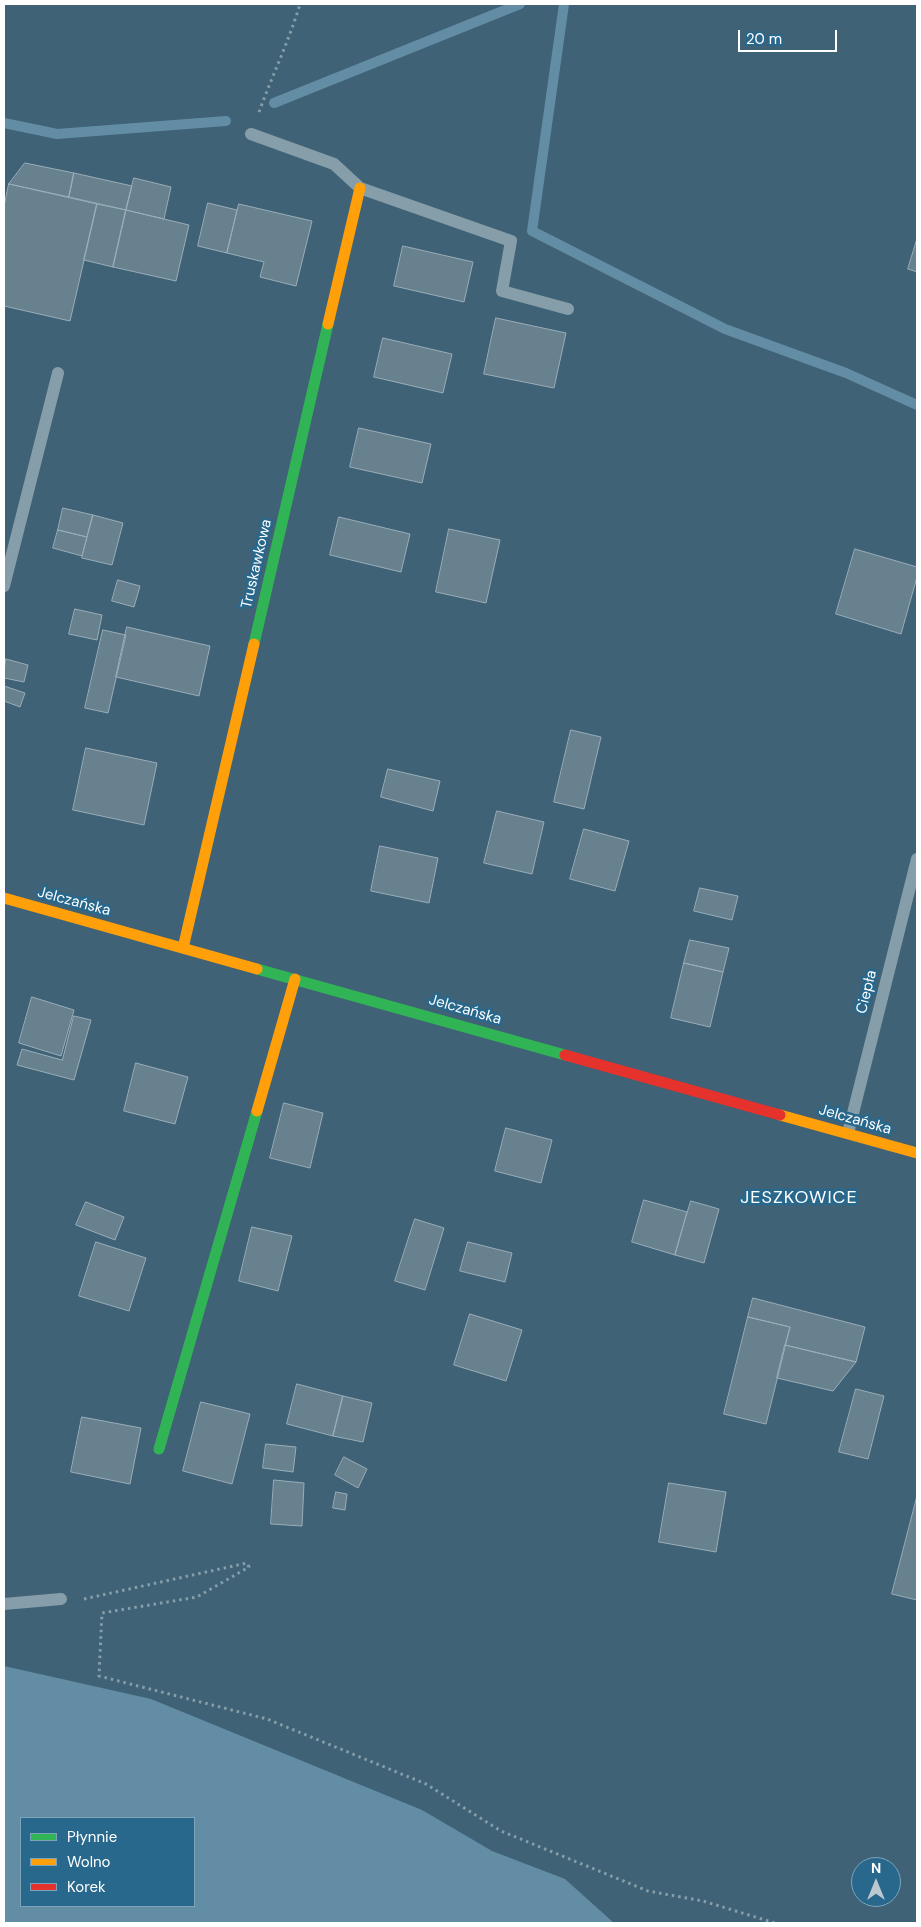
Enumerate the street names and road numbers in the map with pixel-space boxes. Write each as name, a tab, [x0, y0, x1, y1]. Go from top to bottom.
street label: Truskawkowa	[238, 518, 276, 610]
street label: Jelczańska	[36, 884, 112, 920]
street label: Ciepła	[853, 968, 881, 1016]
street label: Jelczańska	[427, 991, 503, 1029]
street label: Jelczańska	[817, 1101, 893, 1139]

